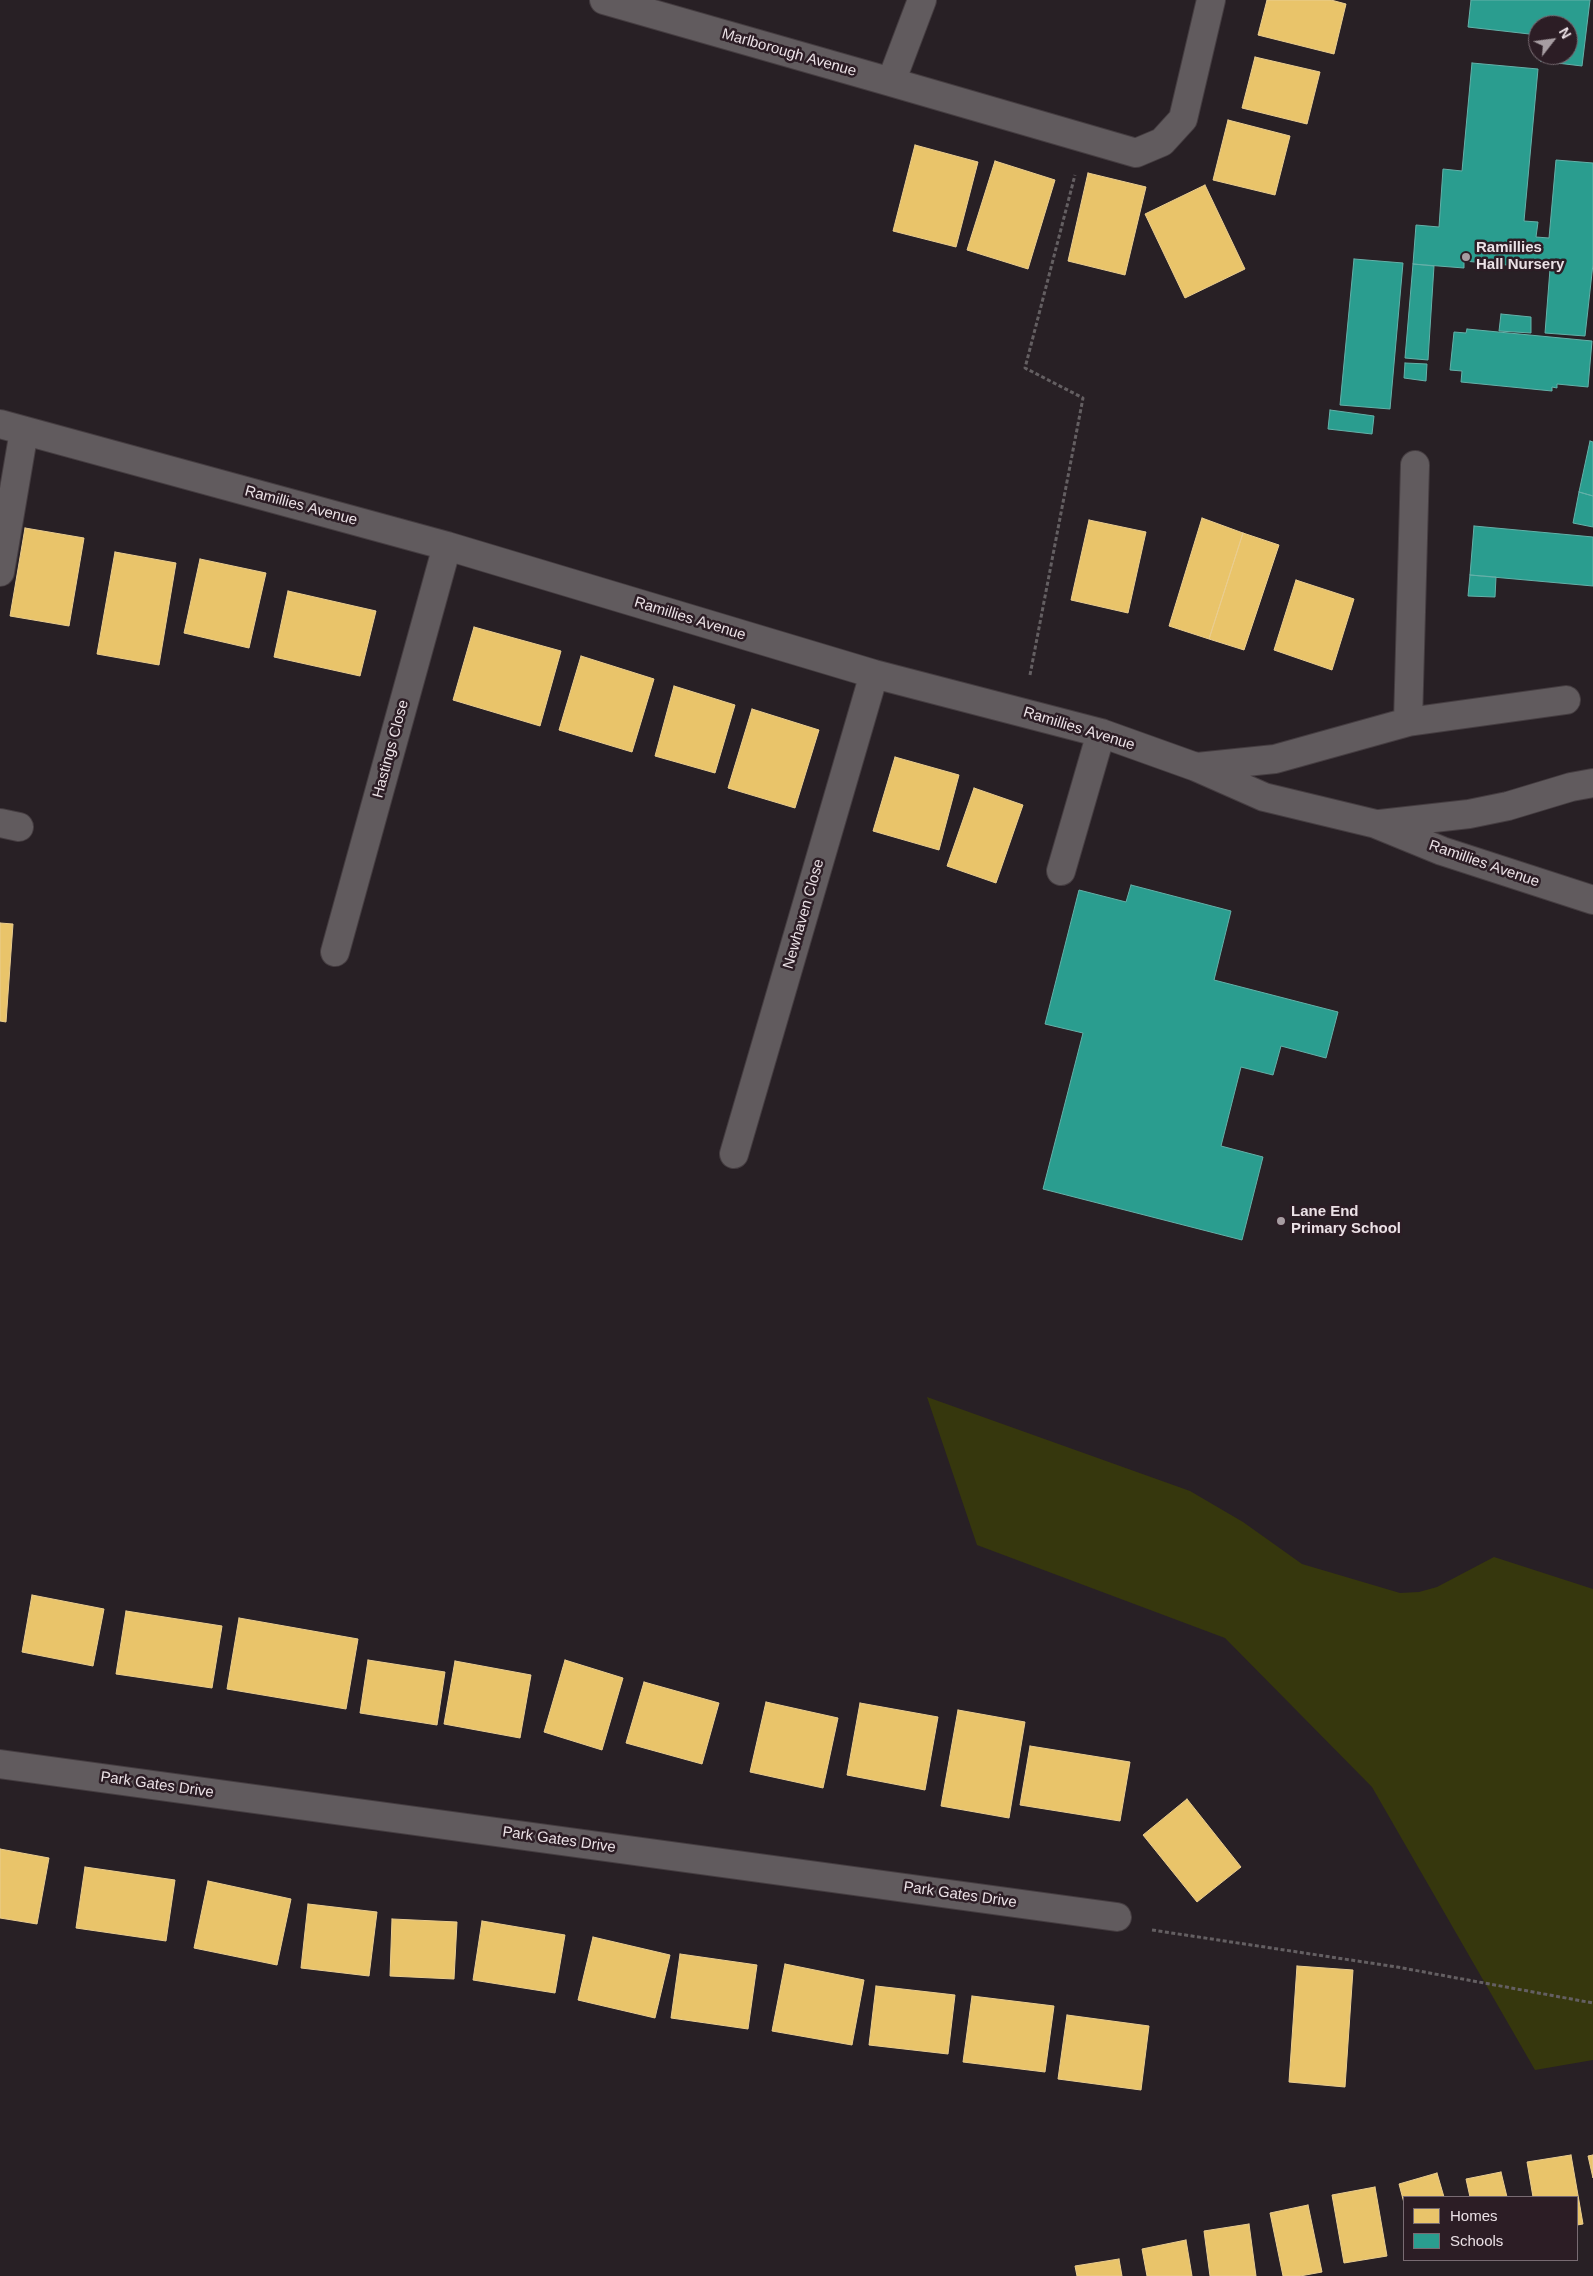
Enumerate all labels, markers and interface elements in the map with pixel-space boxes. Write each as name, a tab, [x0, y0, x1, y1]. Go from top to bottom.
north arrow	[1528, 15, 1578, 65]
street label: Marlborough Avenue	[720, 25, 858, 81]
text: N	[1556, 25, 1575, 41]
place label: Ramillies Hall Nursery	[1476, 239, 1564, 274]
marker: Ramillies Hall Nursery	[1460, 251, 1472, 263]
street label: Ramillies Avenue	[243, 482, 359, 530]
street label: Ramillies Avenue	[632, 593, 748, 645]
street label: Hastings Close	[369, 698, 413, 800]
street label: Ramillies Avenue	[1021, 703, 1137, 755]
street label: Ramillies Avenue	[1426, 837, 1542, 891]
street label: Newhaven Close	[780, 857, 828, 971]
place label: Lane End Primary School	[1291, 1203, 1401, 1238]
marker: Lane End Primary School	[1275, 1215, 1287, 1227]
street label: Park Gates Drive	[99, 1768, 215, 1802]
street label: Park Gates Drive	[501, 1823, 617, 1857]
street label: Park Gates Drive	[902, 1878, 1018, 1912]
legend	[1403, 2196, 1578, 2261]
text: Homes	[1450, 2207, 1498, 2224]
text: Schools	[1450, 2232, 1503, 2249]

